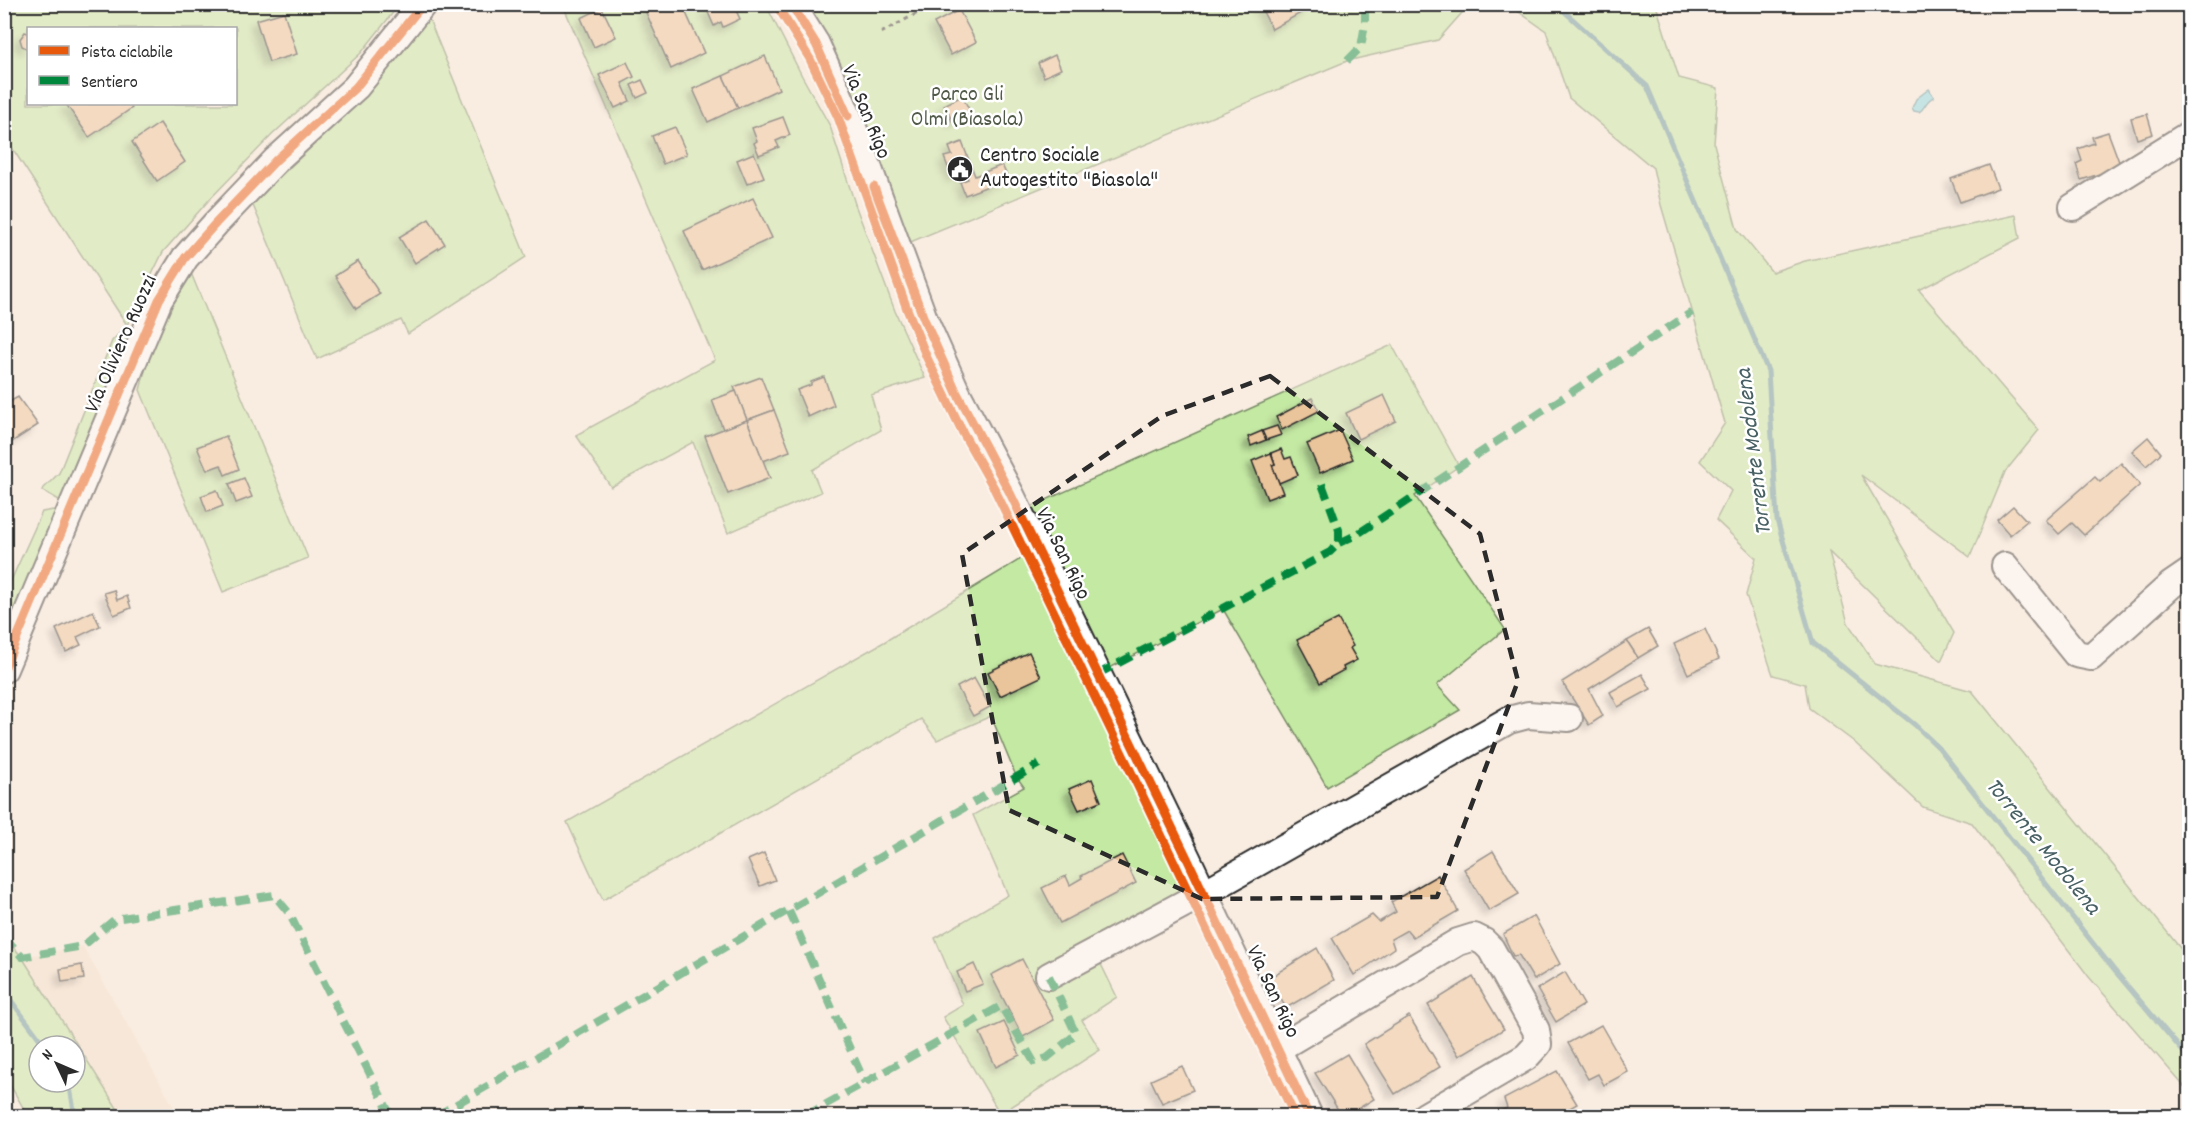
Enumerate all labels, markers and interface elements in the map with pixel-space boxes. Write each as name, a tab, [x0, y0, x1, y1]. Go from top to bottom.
legend	[27, 27, 237, 105]
text: Pista ciclabile	[81, 41, 173, 66]
street label: Via San Rigo	[832, 60, 898, 164]
text: Sentiero	[81, 71, 138, 96]
park label: Parco Gli Olmi (Biasola)	[911, 80, 1023, 136]
place label: Centro Sociale Autogestito "Biasola"	[980, 141, 1158, 197]
public building icon: Centro Sociale Autogestito "Biasola"	[945, 154, 975, 184]
street label: Via Oliviero Ruozzi	[78, 270, 166, 418]
water label: Torrente Modolena	[1728, 365, 1782, 537]
street label: Via San Rigo	[1026, 503, 1098, 605]
water label: Torrente Modolena	[1976, 771, 2109, 924]
street label: Via San Rigo	[1237, 940, 1307, 1044]
north arrow	[27, 1034, 87, 1094]
text: N	[37, 1044, 59, 1066]

